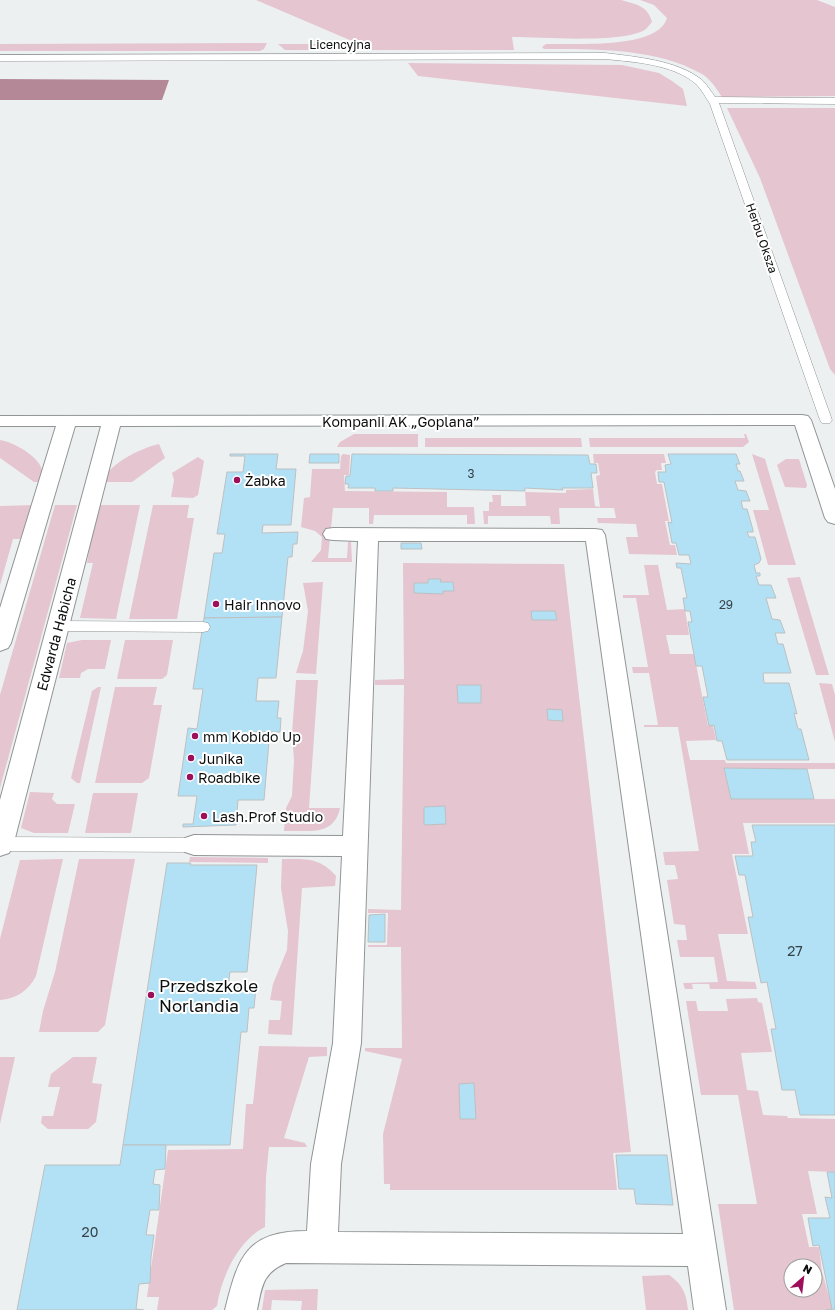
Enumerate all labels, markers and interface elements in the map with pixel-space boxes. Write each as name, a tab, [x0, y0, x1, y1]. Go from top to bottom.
street label: Licencyjna	[309, 37, 371, 52]
street label: Herbu Oksza	[743, 201, 781, 275]
street label: Kompanii AK „Goplana”	[322, 413, 480, 430]
house number: 3	[467, 466, 475, 481]
place label: Żabka	[245, 472, 286, 489]
marker: Żabka	[232, 475, 242, 485]
street label: Edwarda Habicha	[33, 576, 79, 692]
place label: Hair Innovo	[224, 596, 301, 613]
house number: 29	[719, 597, 733, 612]
marker: Hair Innovo	[211, 599, 221, 609]
place label: mm Kobido Up	[203, 728, 301, 745]
marker: mm Kobido Up	[190, 731, 200, 741]
place label: Junika	[199, 750, 243, 767]
marker: Junika	[186, 753, 196, 763]
place label: Roadbike	[198, 769, 260, 786]
marker: Roadbike	[185, 772, 195, 782]
place label: Lash.Prof Studio	[212, 808, 323, 825]
marker: Lash.Prof Studio	[199, 811, 209, 821]
house number: 27	[787, 942, 803, 959]
place label: Przedszkole Norlandia	[159, 975, 258, 1016]
marker: Przedszkole Norlandia	[146, 990, 156, 1000]
house number: 20	[82, 1223, 98, 1240]
north arrow	[783, 1258, 823, 1298]
text: N	[801, 1261, 815, 1276]

